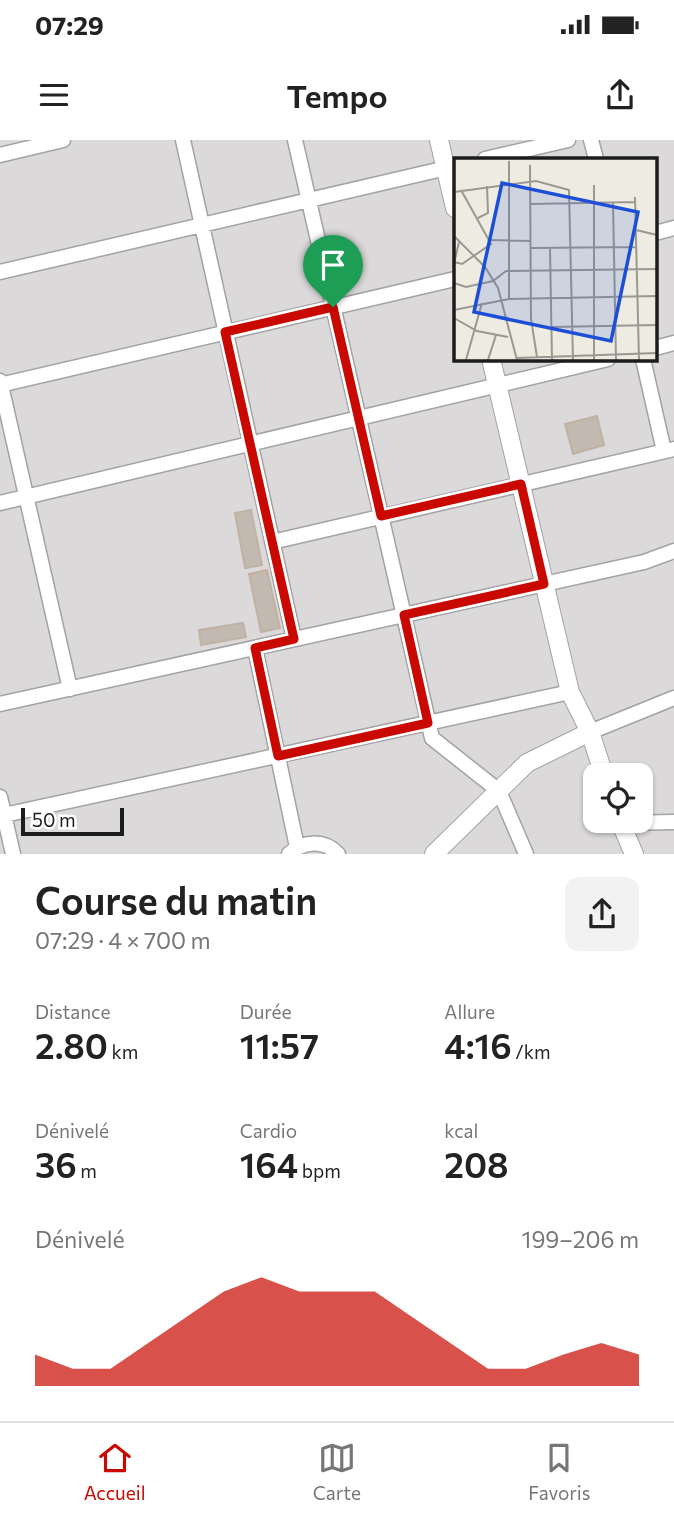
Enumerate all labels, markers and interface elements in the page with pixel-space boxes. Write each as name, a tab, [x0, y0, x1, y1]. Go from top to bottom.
text: 07:29	[35, 9, 104, 40]
text: Tempo	[286, 75, 388, 115]
icon: menu	[35, 76, 73, 114]
icon: share	[601, 76, 639, 114]
inset map	[454, 158, 656, 360]
pin	[303, 235, 363, 307]
icon: arrive	[314, 246, 352, 284]
map controls	[583, 763, 653, 833]
button: locate	[583, 763, 653, 833]
scale bar	[21, 805, 124, 837]
text: 50 m	[32, 808, 76, 831]
text: Course du matin	[35, 876, 317, 923]
button: share	[565, 877, 639, 951]
text: 07:29 · 4 × 700 m	[35, 926, 211, 954]
text: Distance	[35, 1000, 111, 1023]
text: Durée	[240, 1000, 292, 1023]
text: Allure	[444, 1000, 495, 1023]
text: 2.80	[35, 1023, 108, 1066]
text: 11:57	[240, 1023, 319, 1066]
text: 4:16	[444, 1023, 512, 1066]
text: km	[108, 1040, 138, 1063]
text: /km	[512, 1040, 551, 1063]
text: Dénivelé	[35, 1119, 109, 1142]
text: Cardio	[240, 1119, 297, 1142]
text: kcal	[444, 1119, 478, 1142]
text: 36	[35, 1142, 77, 1185]
text: 164	[240, 1142, 298, 1185]
text: 208	[444, 1142, 509, 1185]
text: m	[77, 1159, 97, 1182]
text: bpm	[298, 1159, 341, 1182]
text: Dénivelé	[35, 1225, 125, 1253]
text: 199–206 m	[522, 1225, 639, 1253]
tab: Accueil	[84, 1439, 145, 1504]
tab: Carte	[313, 1439, 361, 1504]
tab: Favoris	[528, 1439, 590, 1504]

